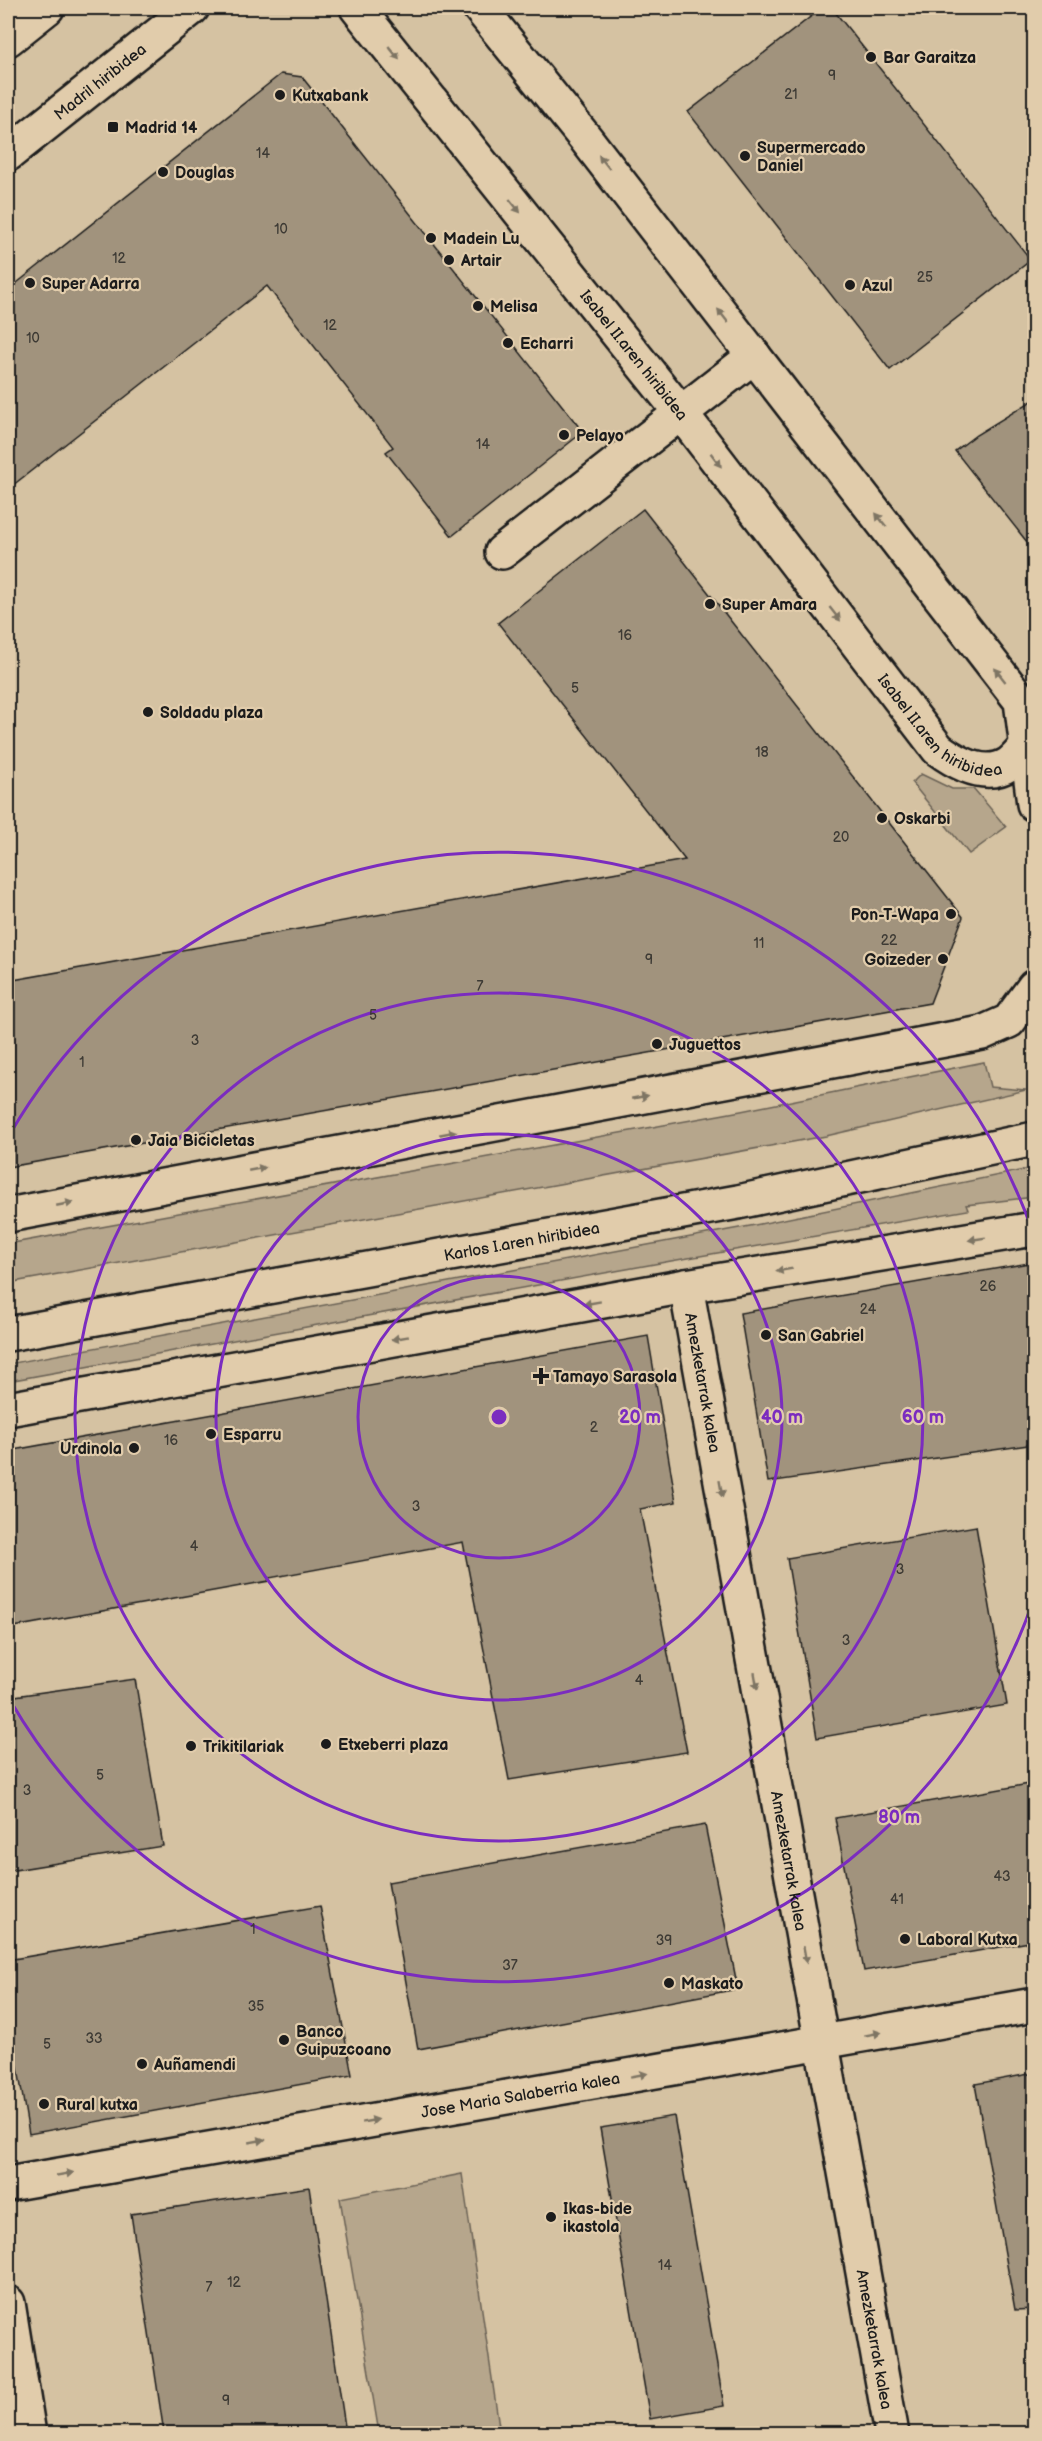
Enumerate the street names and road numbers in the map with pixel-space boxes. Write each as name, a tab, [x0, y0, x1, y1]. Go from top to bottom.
street label: Madril hiribidea	[51, 40, 150, 125]
street label: Isabel II.aren hiribidea	[575, 287, 691, 425]
street label: Isabel II.aren hiribidea	[873, 671, 1004, 781]
street label: Karlos I.aren hiribidea	[443, 1219, 601, 1266]
street label: Amezketarrak kalea	[680, 1311, 724, 1454]
street label: Amezketarrak kalea	[766, 1790, 810, 1933]
street label: Jose Maria Salaberria kalea	[420, 2069, 621, 2123]
street label: Amezketarrak kalea	[852, 2268, 895, 2411]

